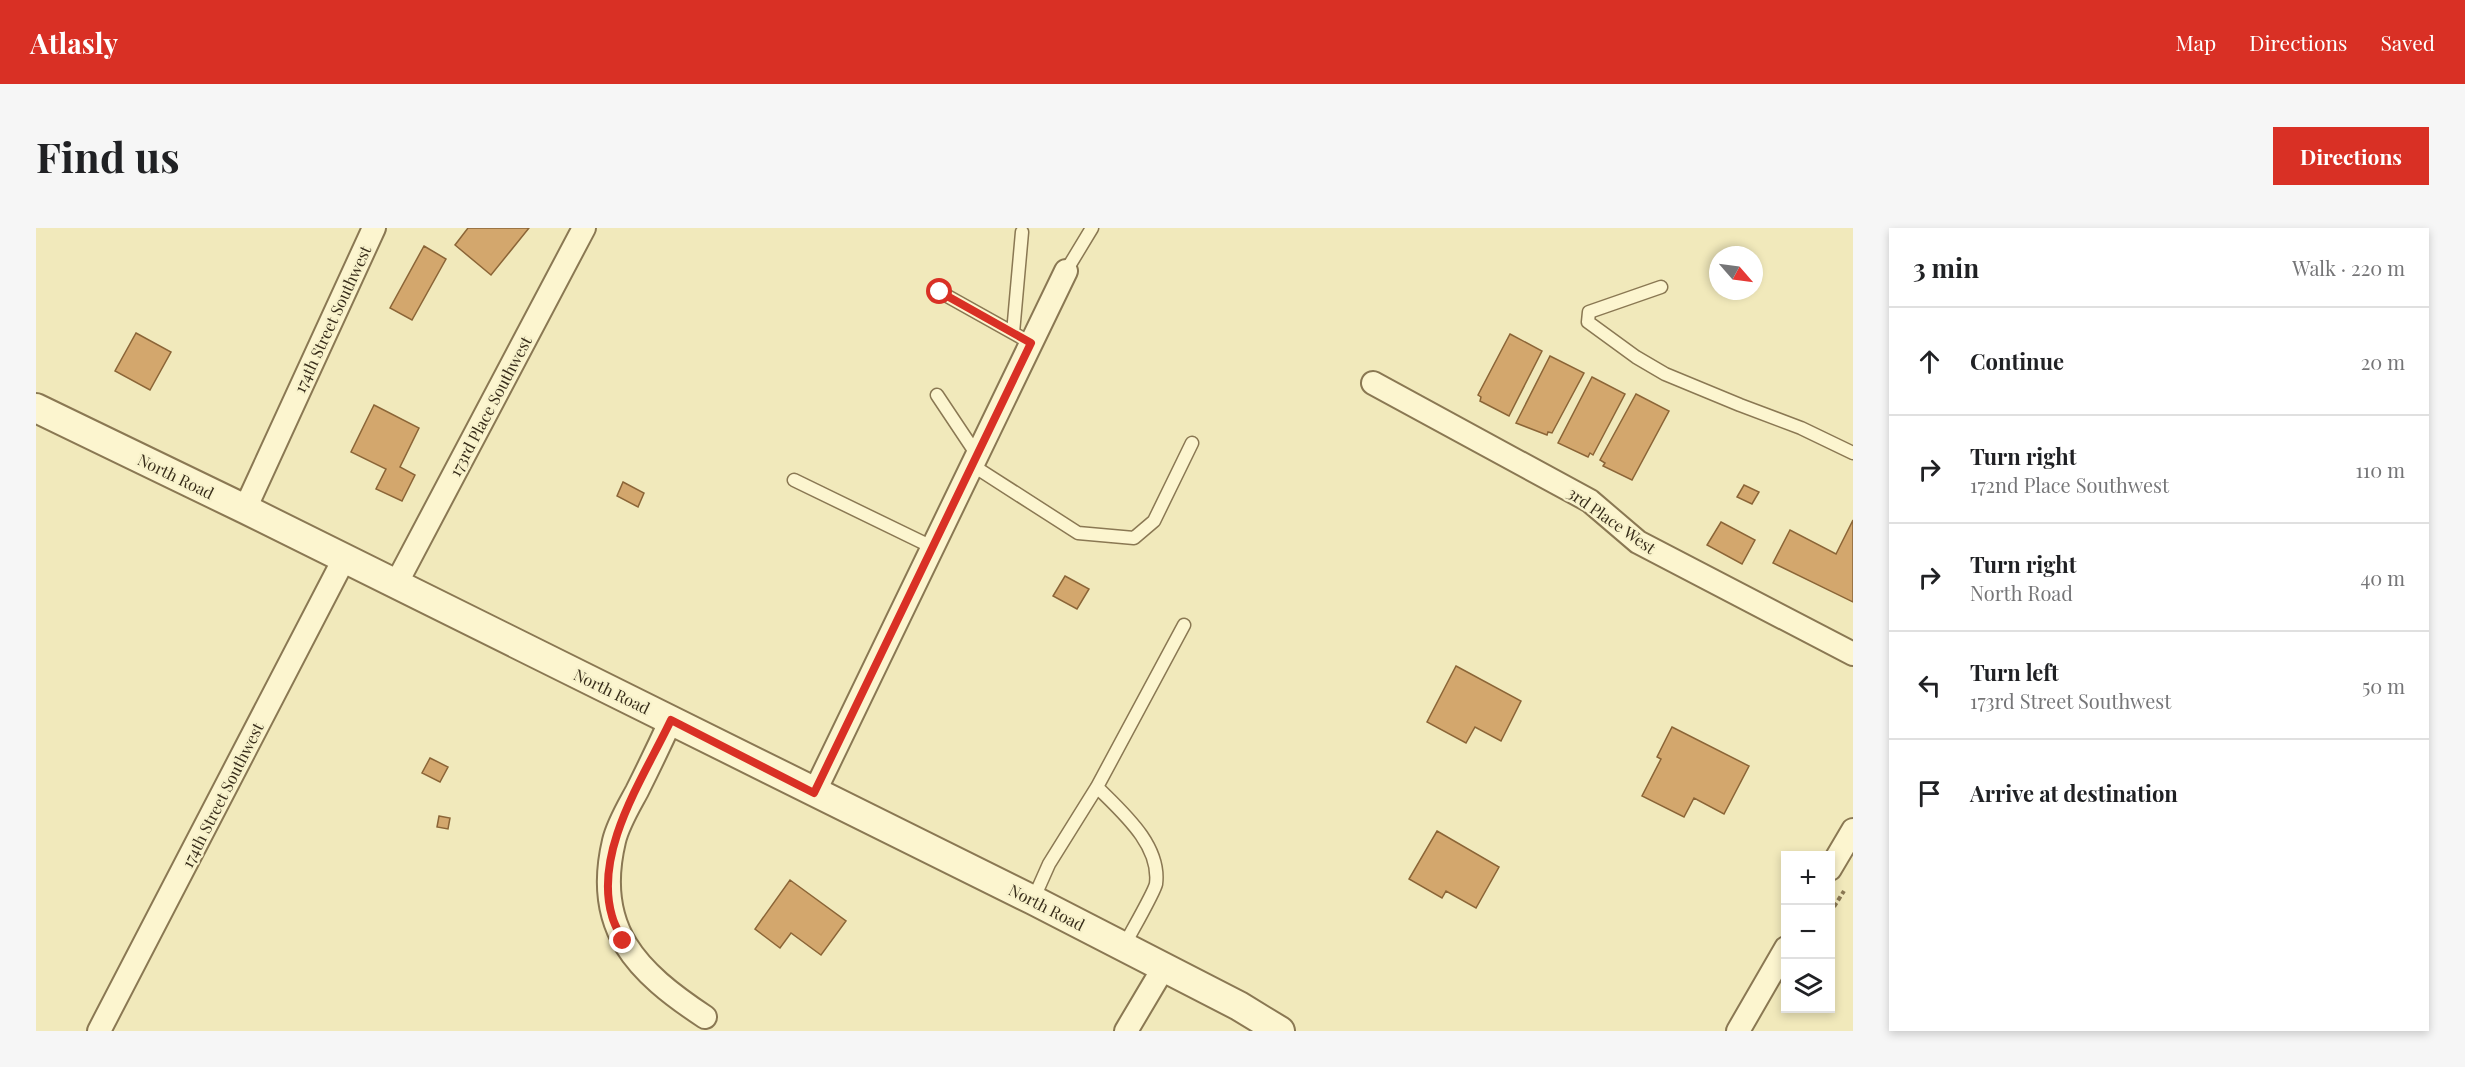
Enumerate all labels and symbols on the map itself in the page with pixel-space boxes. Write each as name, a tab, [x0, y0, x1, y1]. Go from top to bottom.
street label: 174th Street Southwest	[289, 242, 376, 396]
north arrow	[1709, 246, 1763, 300]
route start	[926, 278, 952, 304]
street label: 173rd Place Southwest	[444, 332, 536, 480]
street label: North Road	[134, 449, 218, 503]
street label: 3rd Place West	[1564, 482, 1660, 558]
street label: North Road	[570, 664, 654, 718]
street label: 174th Street Southwest	[176, 719, 268, 871]
street label: North Road	[1006, 879, 1088, 935]
route end	[609, 927, 635, 953]

